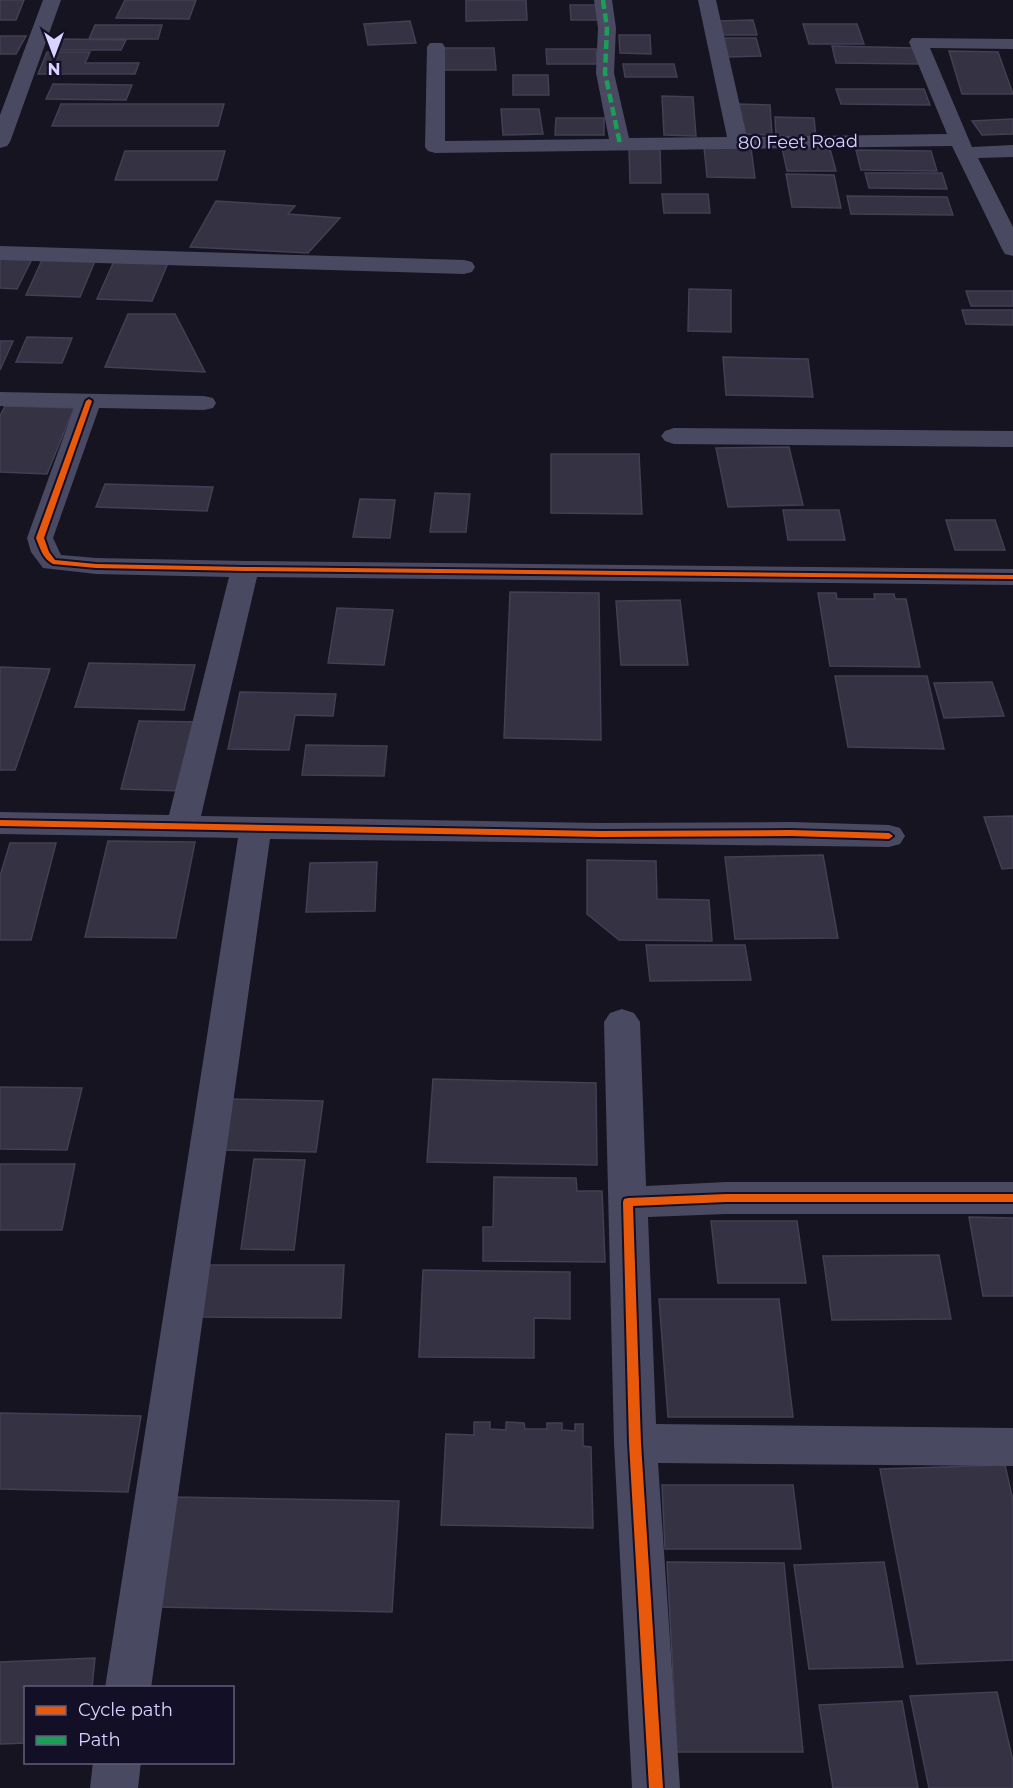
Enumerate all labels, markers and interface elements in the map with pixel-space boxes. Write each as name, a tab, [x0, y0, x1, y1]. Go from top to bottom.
north arrow	[24, 24, 84, 84]
text: N	[48, 59, 60, 78]
street label: 80 Feet Road	[738, 130, 858, 154]
legend	[24, 1686, 234, 1764]
text: Cycle path	[78, 1699, 173, 1721]
text: Path	[78, 1729, 121, 1751]

